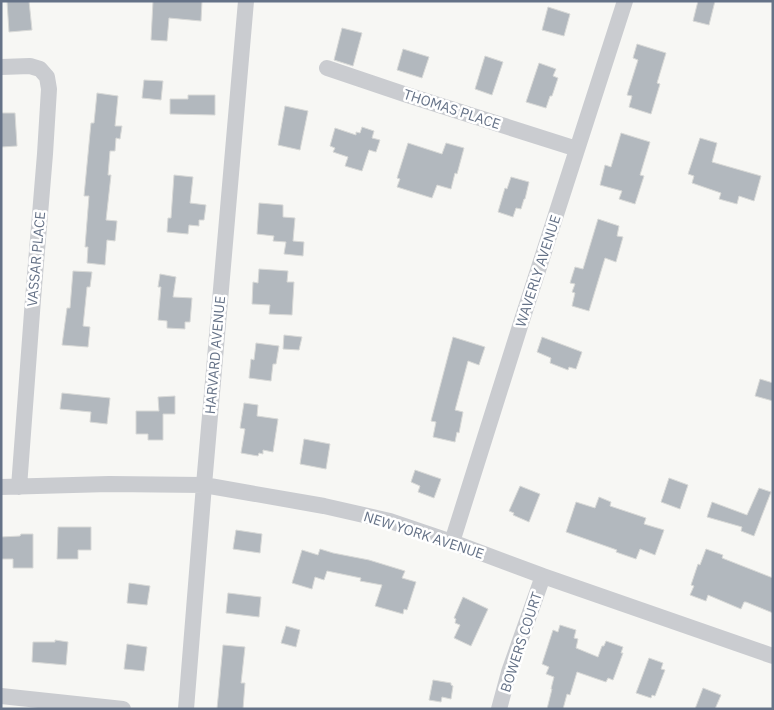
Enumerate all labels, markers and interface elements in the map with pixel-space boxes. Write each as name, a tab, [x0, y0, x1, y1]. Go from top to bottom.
street label: THOMAS PLACE	[401, 85, 503, 133]
street label: VASSAR PLACE	[23, 211, 49, 307]
street label: WAVERLY AVENUE	[511, 213, 565, 329]
street label: HARVARD AVENUE	[201, 295, 229, 415]
street label: NEW YORK AVENUE	[362, 507, 486, 563]
street label: BOWERS COURT	[496, 589, 546, 695]

